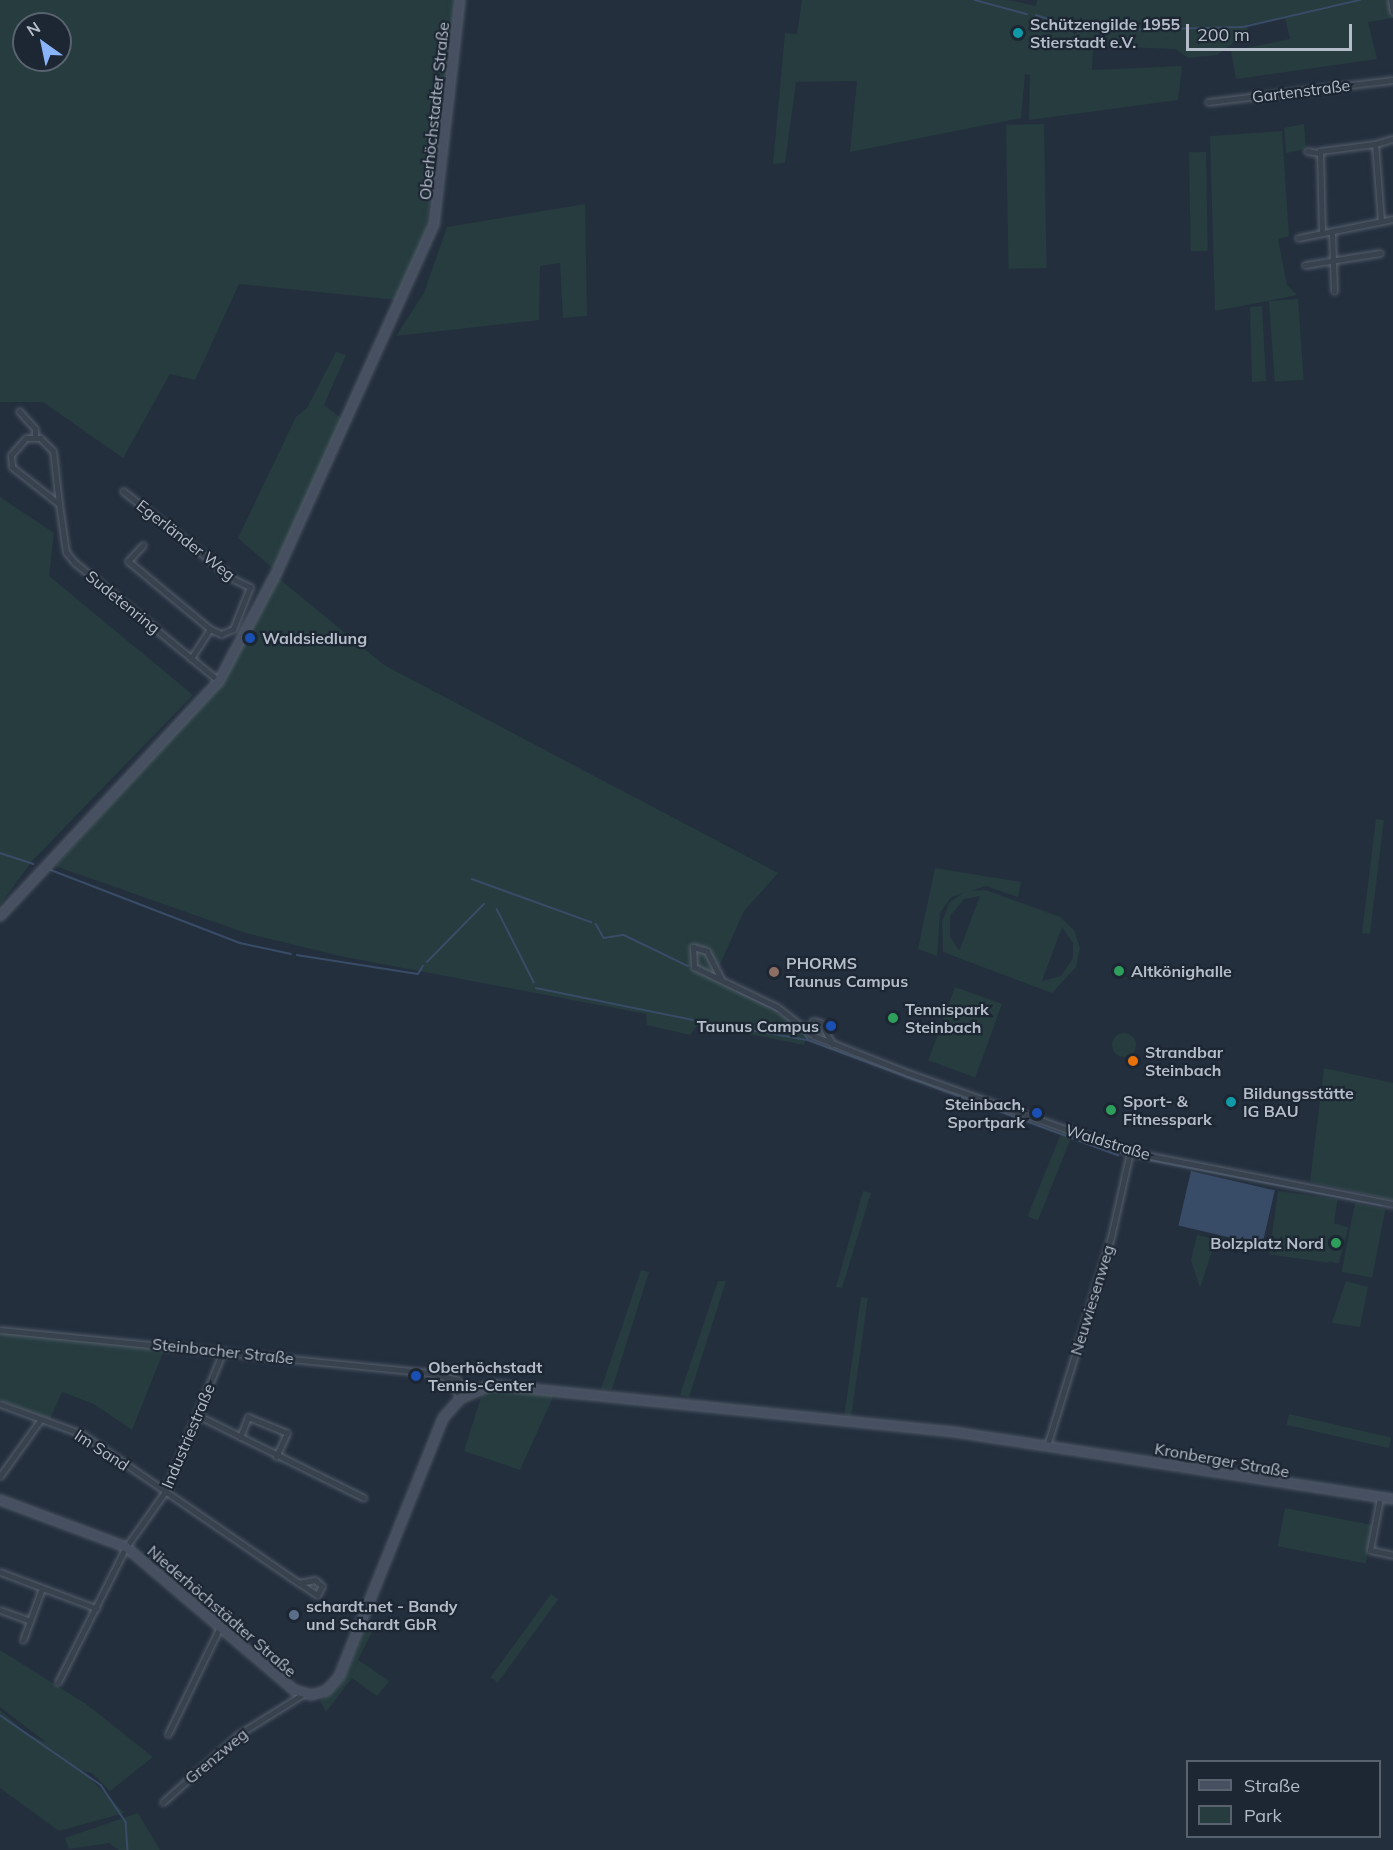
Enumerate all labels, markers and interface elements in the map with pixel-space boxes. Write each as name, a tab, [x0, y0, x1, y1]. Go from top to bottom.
north arrow	[12, 12, 72, 72]
scale bar	[1189, 12, 1356, 50]
place label: Schützengilde 1955 Stierstadt e.V.	[1030, 14, 1180, 52]
text: N	[23, 17, 44, 40]
street label: Oberhöchstadter Straße	[415, 21, 453, 201]
text: 200 m	[1197, 23, 1250, 46]
marker: Schützengilde 1955 Stierstadt e.V.	[1011, 26, 1025, 40]
street label: Gartenstraße	[1251, 75, 1351, 107]
street label: Egerländer Weg	[133, 496, 239, 584]
street label: Sudetenring	[82, 566, 164, 638]
place label: Waldsiedlung	[262, 628, 367, 648]
marker: Waldsiedlung	[243, 631, 257, 645]
place label: PHORMS Taunus Campus	[786, 953, 908, 991]
place label: Altkönighalle	[1131, 961, 1232, 981]
marker: Altkönighalle	[1112, 964, 1126, 978]
marker: PHORMS Taunus Campus	[767, 965, 781, 979]
place label: Tennispark Steinbach	[905, 999, 989, 1037]
marker: Tennispark Steinbach	[886, 1011, 900, 1025]
place label: Taunus Campus	[697, 1016, 819, 1036]
marker: Taunus Campus	[824, 1019, 838, 1033]
place label: Strandbar Steinbach	[1145, 1042, 1223, 1080]
marker: Strandbar Steinbach	[1126, 1054, 1140, 1068]
place label: Bildungsstätte IG BAU	[1243, 1083, 1354, 1121]
place label: Sport- & Fitnesspark	[1123, 1091, 1212, 1129]
place label: Steinbach, Sportpark	[945, 1094, 1025, 1132]
marker: Bildungsstätte IG BAU	[1224, 1095, 1238, 1109]
marker: Sport- & Fitnesspark	[1104, 1103, 1118, 1117]
marker: Steinbach, Sportpark	[1030, 1106, 1044, 1120]
street label: Waldstraße	[1063, 1120, 1153, 1164]
place label: Bolzplatz Nord	[1210, 1233, 1324, 1253]
marker: Bolzplatz Nord	[1329, 1236, 1343, 1250]
street label: Neuwiesenweg	[1066, 1243, 1118, 1357]
street label: Steinbacher Straße	[151, 1334, 295, 1368]
place label: Oberhöchstadt Tennis-Center	[428, 1357, 542, 1395]
marker: Oberhöchstadt Tennis-Center	[409, 1369, 423, 1383]
street label: Industriestraße	[157, 1381, 219, 1491]
street label: Im Sand	[71, 1425, 133, 1475]
street label: Kronberger Straße	[1153, 1439, 1291, 1481]
street label: Niederhöchstädter Straße	[144, 1541, 300, 1681]
place label: schardt.net - Bandy und Schardt GbR	[306, 1596, 457, 1634]
marker: schardt.net - Bandy und Schardt GbR	[287, 1608, 301, 1622]
street label: Grenzweg	[181, 1724, 251, 1788]
legend	[1186, 1760, 1381, 1838]
text: Straße	[1244, 1774, 1300, 1797]
text: Park	[1244, 1804, 1282, 1827]

